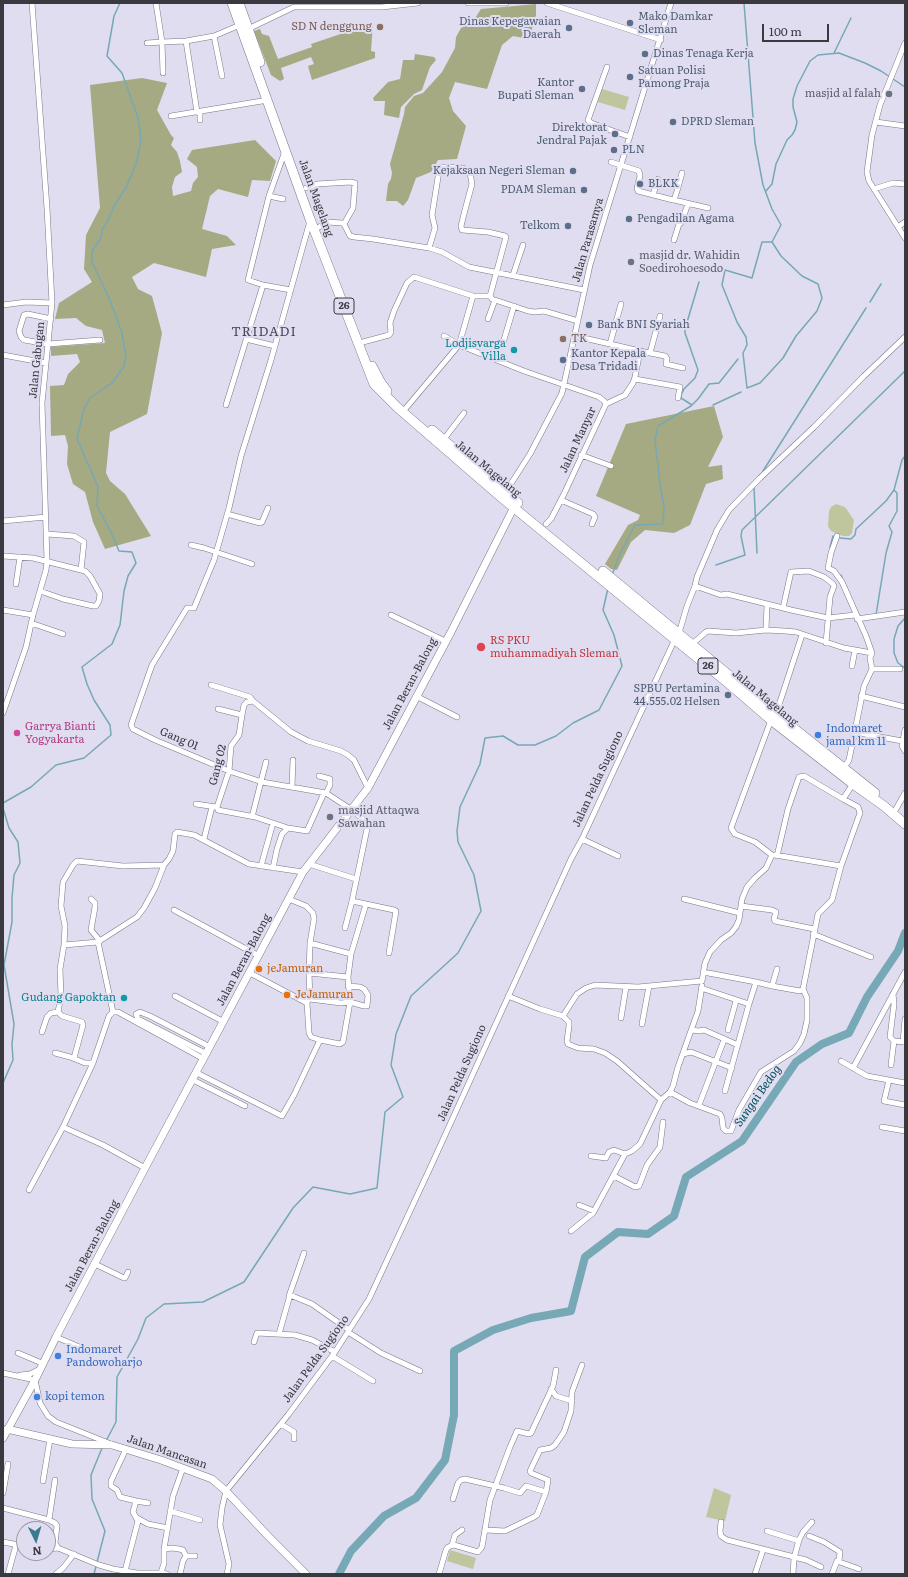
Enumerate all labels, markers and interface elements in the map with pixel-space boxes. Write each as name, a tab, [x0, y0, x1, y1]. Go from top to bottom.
place label: Mako Damkar Sleman	[638, 10, 713, 36]
place label: Dinas Kepegawaian Daerah	[459, 15, 561, 41]
scale bar	[764, 16, 831, 42]
marker: Mako Damkar Sleman	[625, 18, 635, 28]
place label: SD N denggung	[291, 20, 372, 34]
marker: SD N denggung	[375, 22, 385, 32]
text: 100 m	[769, 22, 802, 40]
marker: Dinas Kepegawaian Daerah	[564, 23, 574, 33]
place label: Dinas Tenaga Kerja	[653, 47, 754, 61]
marker: Dinas Tenaga Kerja	[640, 49, 650, 59]
place label: Satuan Polisi Pamong Praja	[638, 64, 710, 90]
marker: Satuan Polisi Pamong Praja	[625, 72, 635, 82]
place label: Kantor Bupati Sleman	[498, 76, 574, 102]
marker: Kantor Bupati Sleman	[577, 84, 587, 94]
place label: masjid al falah	[805, 87, 881, 101]
marker: masjid al falah	[884, 89, 894, 99]
place label: DPRD Sleman	[681, 115, 754, 129]
marker: DPRD Sleman	[668, 117, 678, 127]
place label: Direktorat Jendral Pajak	[537, 121, 607, 147]
marker: Direktorat Jendral Pajak	[610, 129, 620, 139]
place label: PLN	[622, 143, 645, 157]
marker: PLN	[609, 145, 619, 155]
street label: Jalan Magelang	[296, 157, 336, 239]
place label: Kejaksaan Negeri Sleman	[433, 164, 565, 178]
marker: Kejaksaan Negeri Sleman	[568, 166, 578, 176]
place label: BLKK	[648, 177, 679, 191]
marker: BLKK	[635, 179, 645, 189]
place label: PDAM Sleman	[501, 183, 576, 197]
marker: PDAM Sleman	[579, 185, 589, 195]
street label: Jalan Parasamya	[570, 196, 606, 284]
place label: Pengadilan Agama	[637, 212, 734, 226]
marker: Pengadilan Agama	[624, 214, 634, 224]
place label: Telkom	[520, 219, 560, 233]
marker: Telkom	[563, 221, 573, 231]
place label: masjid dr. Wahidin Soedirohoesodo	[639, 249, 740, 275]
marker: masjid dr. Wahidin Soedirohoesodo	[626, 257, 636, 267]
road number: 26	[334, 298, 354, 314]
place label: Bank BNI Syariah	[597, 318, 690, 332]
marker: Bank BNI Syariah	[584, 320, 594, 330]
street label: Jalan Gabugan	[26, 321, 48, 399]
district label: TRIDADI	[231, 324, 297, 340]
place label: TK	[571, 332, 587, 346]
marker: TK	[558, 334, 568, 344]
place label: Lodjisvarga Villa	[445, 337, 506, 363]
marker: Lodjisvarga Villa	[509, 345, 519, 355]
place label: Kantor Kepala Desa Tridadi	[571, 347, 646, 373]
marker: Kantor Kepala Desa Tridadi	[558, 355, 568, 365]
street label: Jalan Manyar	[557, 405, 599, 475]
street label: Jalan Magelang	[452, 438, 524, 500]
place label: RS PKU muhammadiyah Sleman	[490, 634, 619, 660]
street label: Jalan Beran-Balong	[380, 636, 440, 732]
marker: RS PKU muhammadiyah Sleman	[475, 641, 487, 653]
road number: 26	[698, 658, 718, 674]
street label: Jalan Magelang	[729, 667, 801, 729]
place label: SPBU Pertamina 44.555.02 Helsen	[633, 682, 720, 708]
marker: SPBU Pertamina 44.555.02 Helsen	[723, 690, 733, 700]
place label: Garrya Bianti Yogyakarta	[25, 720, 96, 746]
place label: Indomaret jamal km 11	[826, 722, 886, 748]
street label: Gang 01	[158, 725, 200, 753]
marker: Garrya Bianti Yogyakarta	[12, 728, 22, 738]
street label: Jalan Pelda Sugiono	[570, 729, 626, 829]
marker: Indomaret jamal km 11	[813, 730, 823, 740]
street label: Gang 02	[207, 743, 229, 787]
place label: masjid Attaqwa Sawahan	[338, 804, 419, 830]
marker: masjid Attaqwa Sawahan	[325, 812, 335, 822]
street label: Jalan Beran-Balong	[214, 912, 274, 1008]
place label: jeJamuran	[267, 962, 323, 976]
marker: jeJamuran	[254, 964, 264, 974]
place label: JeJamuran	[295, 988, 354, 1002]
marker: JeJamuran	[282, 990, 292, 1000]
place label: Gudang Gapoktan	[21, 991, 116, 1005]
marker: Gudang Gapoktan	[119, 993, 129, 1003]
street label: Jalan Pelda Sugiono	[435, 1023, 489, 1123]
water label: Sungai Bedog	[731, 1062, 785, 1130]
street label: Jalan Beran-Balong	[62, 1198, 122, 1294]
street label: Jalan Pelda Sugiono	[280, 1313, 352, 1405]
place label: Indomaret Pandowoharjo	[66, 1343, 142, 1369]
marker: Indomaret Pandowoharjo	[53, 1351, 63, 1361]
place label: kopi temon	[45, 1390, 105, 1404]
marker: kopi temon	[32, 1392, 42, 1402]
street label: Jalan Mancasan	[125, 1432, 209, 1472]
north arrow	[16, 1521, 56, 1561]
text: N	[32, 1544, 42, 1560]

